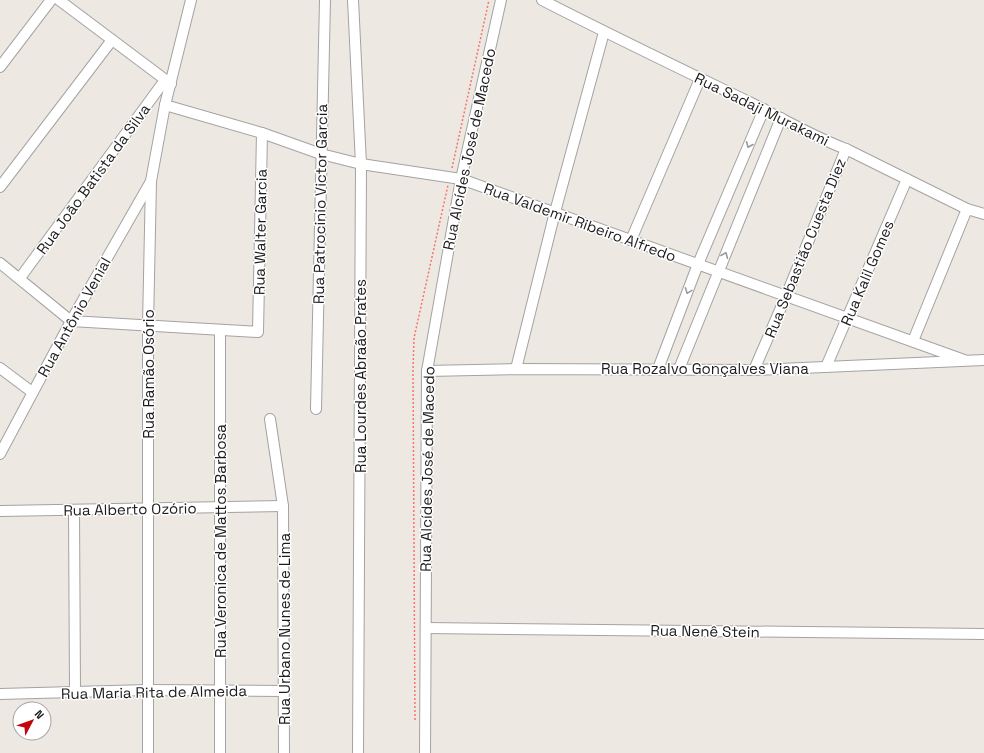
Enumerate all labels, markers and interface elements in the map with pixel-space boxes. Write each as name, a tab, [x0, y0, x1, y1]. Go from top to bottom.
street label: Rua Alcídes José de Macedo	[438, 46, 500, 252]
street label: Rua Sadaji Murakami	[692, 68, 832, 150]
street label: Rua João Batista da Silva	[32, 100, 154, 258]
street label: Rua Patrocinio Victor Garcia	[309, 103, 331, 304]
one-way arrow	[745, 141, 753, 148]
street label: Rua Sebastião Cuesta Diez	[760, 155, 850, 341]
street label: Rua Walter Garcia	[249, 168, 271, 295]
street label: Rua Valdemir Ribeiro Alfredo	[481, 178, 679, 266]
street label: Rua Kalil Gomes	[836, 217, 898, 329]
one-way arrow	[720, 252, 728, 259]
street label: Rua Antônio Venial	[33, 254, 115, 380]
street label: Rua Lourdes Abraão Prates	[351, 279, 370, 473]
one-way arrow	[684, 287, 692, 294]
street label: Rua Ramão Osório	[139, 309, 158, 439]
street label: Rua Rozalvo Gonçalves Viana	[601, 359, 809, 378]
street label: Rua Alcídes José de Macedo	[416, 366, 438, 572]
street label: Rua Veronica de Mattos Barbosa	[211, 424, 230, 658]
street label: Rua Alberto Ozório	[63, 498, 197, 520]
street label: Rua Urbano Nunes de Lima	[275, 533, 294, 725]
street label: Rua Nenê Stein	[650, 621, 760, 641]
street label: Rua Maria Rita de Almeida	[61, 681, 248, 703]
north arrow	[12, 701, 52, 741]
text: N	[32, 707, 47, 722]

